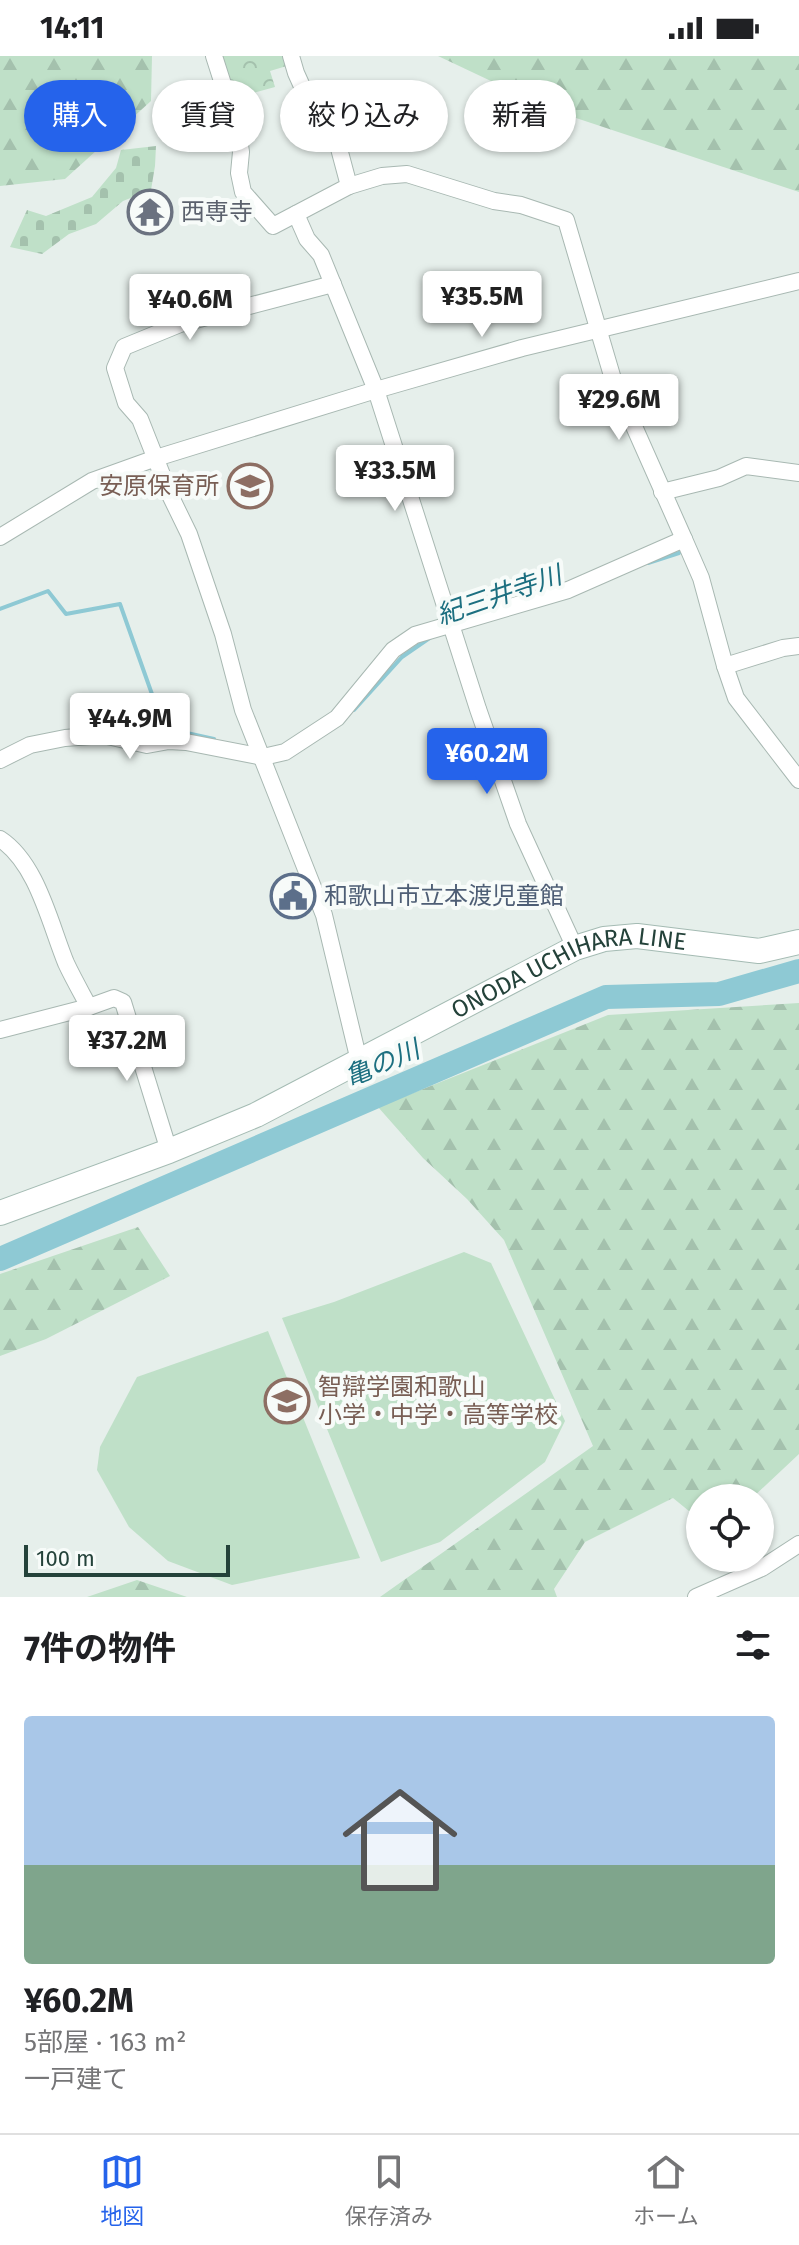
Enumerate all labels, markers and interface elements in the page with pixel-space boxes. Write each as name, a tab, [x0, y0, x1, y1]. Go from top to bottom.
text: 14:11	[40, 10, 104, 46]
chip: 購入	[24, 80, 136, 152]
chip: 賃貸	[152, 80, 264, 152]
chip: 絞り込み	[280, 80, 448, 152]
chip: 新着	[464, 80, 576, 152]
temple icon: 西専寺	[126, 188, 174, 236]
place label: 西専寺	[181, 198, 253, 226]
pin: ¥35.5M	[417, 271, 547, 339]
pin: ¥40.6M	[125, 274, 255, 342]
text: ¥35.5M	[441, 281, 523, 312]
text: ¥40.6M	[147, 284, 233, 315]
pin: ¥29.6M	[554, 374, 684, 442]
text: ¥29.6M	[577, 384, 661, 415]
pin: ¥33.5M	[330, 445, 460, 513]
text: ¥33.5M	[354, 455, 436, 486]
school or university icon: 安原保育所	[226, 462, 274, 510]
place label: 安原保育所	[99, 472, 219, 500]
water label: 紀三井寺川	[433, 559, 568, 631]
pin: ¥44.9M	[65, 693, 195, 761]
text: ¥44.9M	[88, 703, 172, 734]
pin: ¥60.2M	[422, 728, 552, 796]
text: ¥60.2M	[445, 738, 529, 769]
public building icon: 和歌山市立本渡児童館	[269, 872, 317, 920]
place label: 和歌山市立本渡児童館	[324, 882, 564, 910]
street label: ONODA UCHIHARA LINE	[447, 922, 688, 1024]
pin: ¥37.2M	[62, 1015, 192, 1083]
text: ¥37.2M	[87, 1025, 167, 1056]
water label: 亀の川	[340, 1033, 427, 1093]
place label: 智辯学園和歌山 小学・中学・高等学校	[318, 1373, 558, 1429]
school or university icon: 智辯学園和歌山 小学・中学・高等学校	[263, 1377, 311, 1425]
map controls	[686, 1484, 774, 1572]
button: locate	[686, 1484, 774, 1572]
scale bar	[24, 1541, 230, 1577]
text: 100 m	[36, 1545, 95, 1572]
icon: filters	[731, 1623, 775, 1667]
text: 7件の物件	[24, 1628, 176, 1669]
icon: home	[328, 1768, 472, 1912]
text: ¥60.2M	[24, 1980, 134, 2021]
text: 5部屋 · 163 m²	[24, 2027, 186, 2058]
text: 一戸建て	[24, 2064, 128, 2095]
tab: 地図	[100, 2150, 144, 2230]
tab: 保存済み	[345, 2150, 433, 2230]
tab: ホーム	[633, 2150, 699, 2230]

